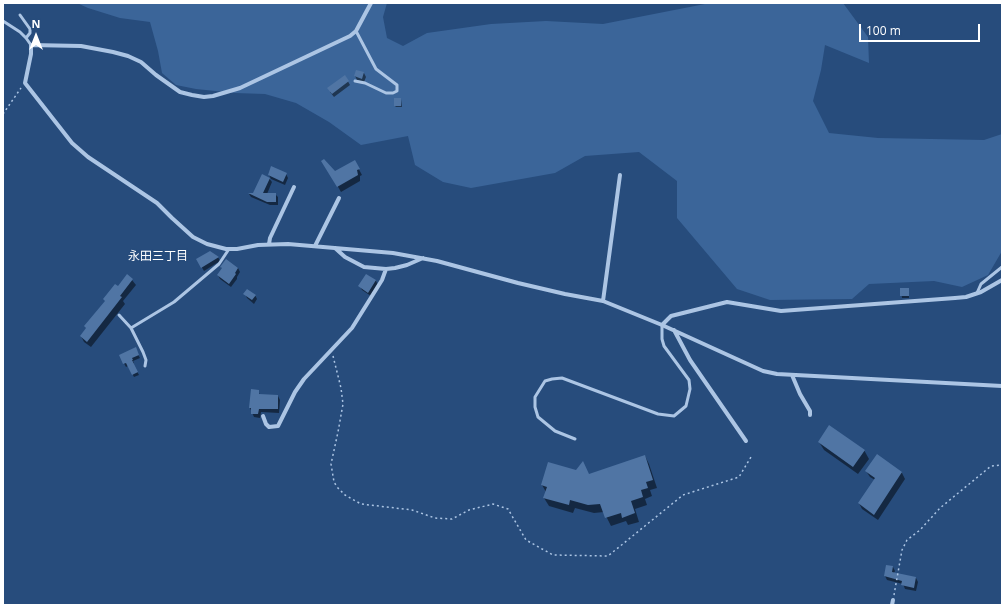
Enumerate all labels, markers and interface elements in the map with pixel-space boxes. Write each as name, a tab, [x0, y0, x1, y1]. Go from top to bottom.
north arrow	[16, 16, 56, 56]
text: N	[32, 16, 40, 31]
scale bar	[861, 16, 982, 42]
text: 100 m	[866, 22, 901, 39]
district label: 永田三丁目	[128, 250, 188, 264]

